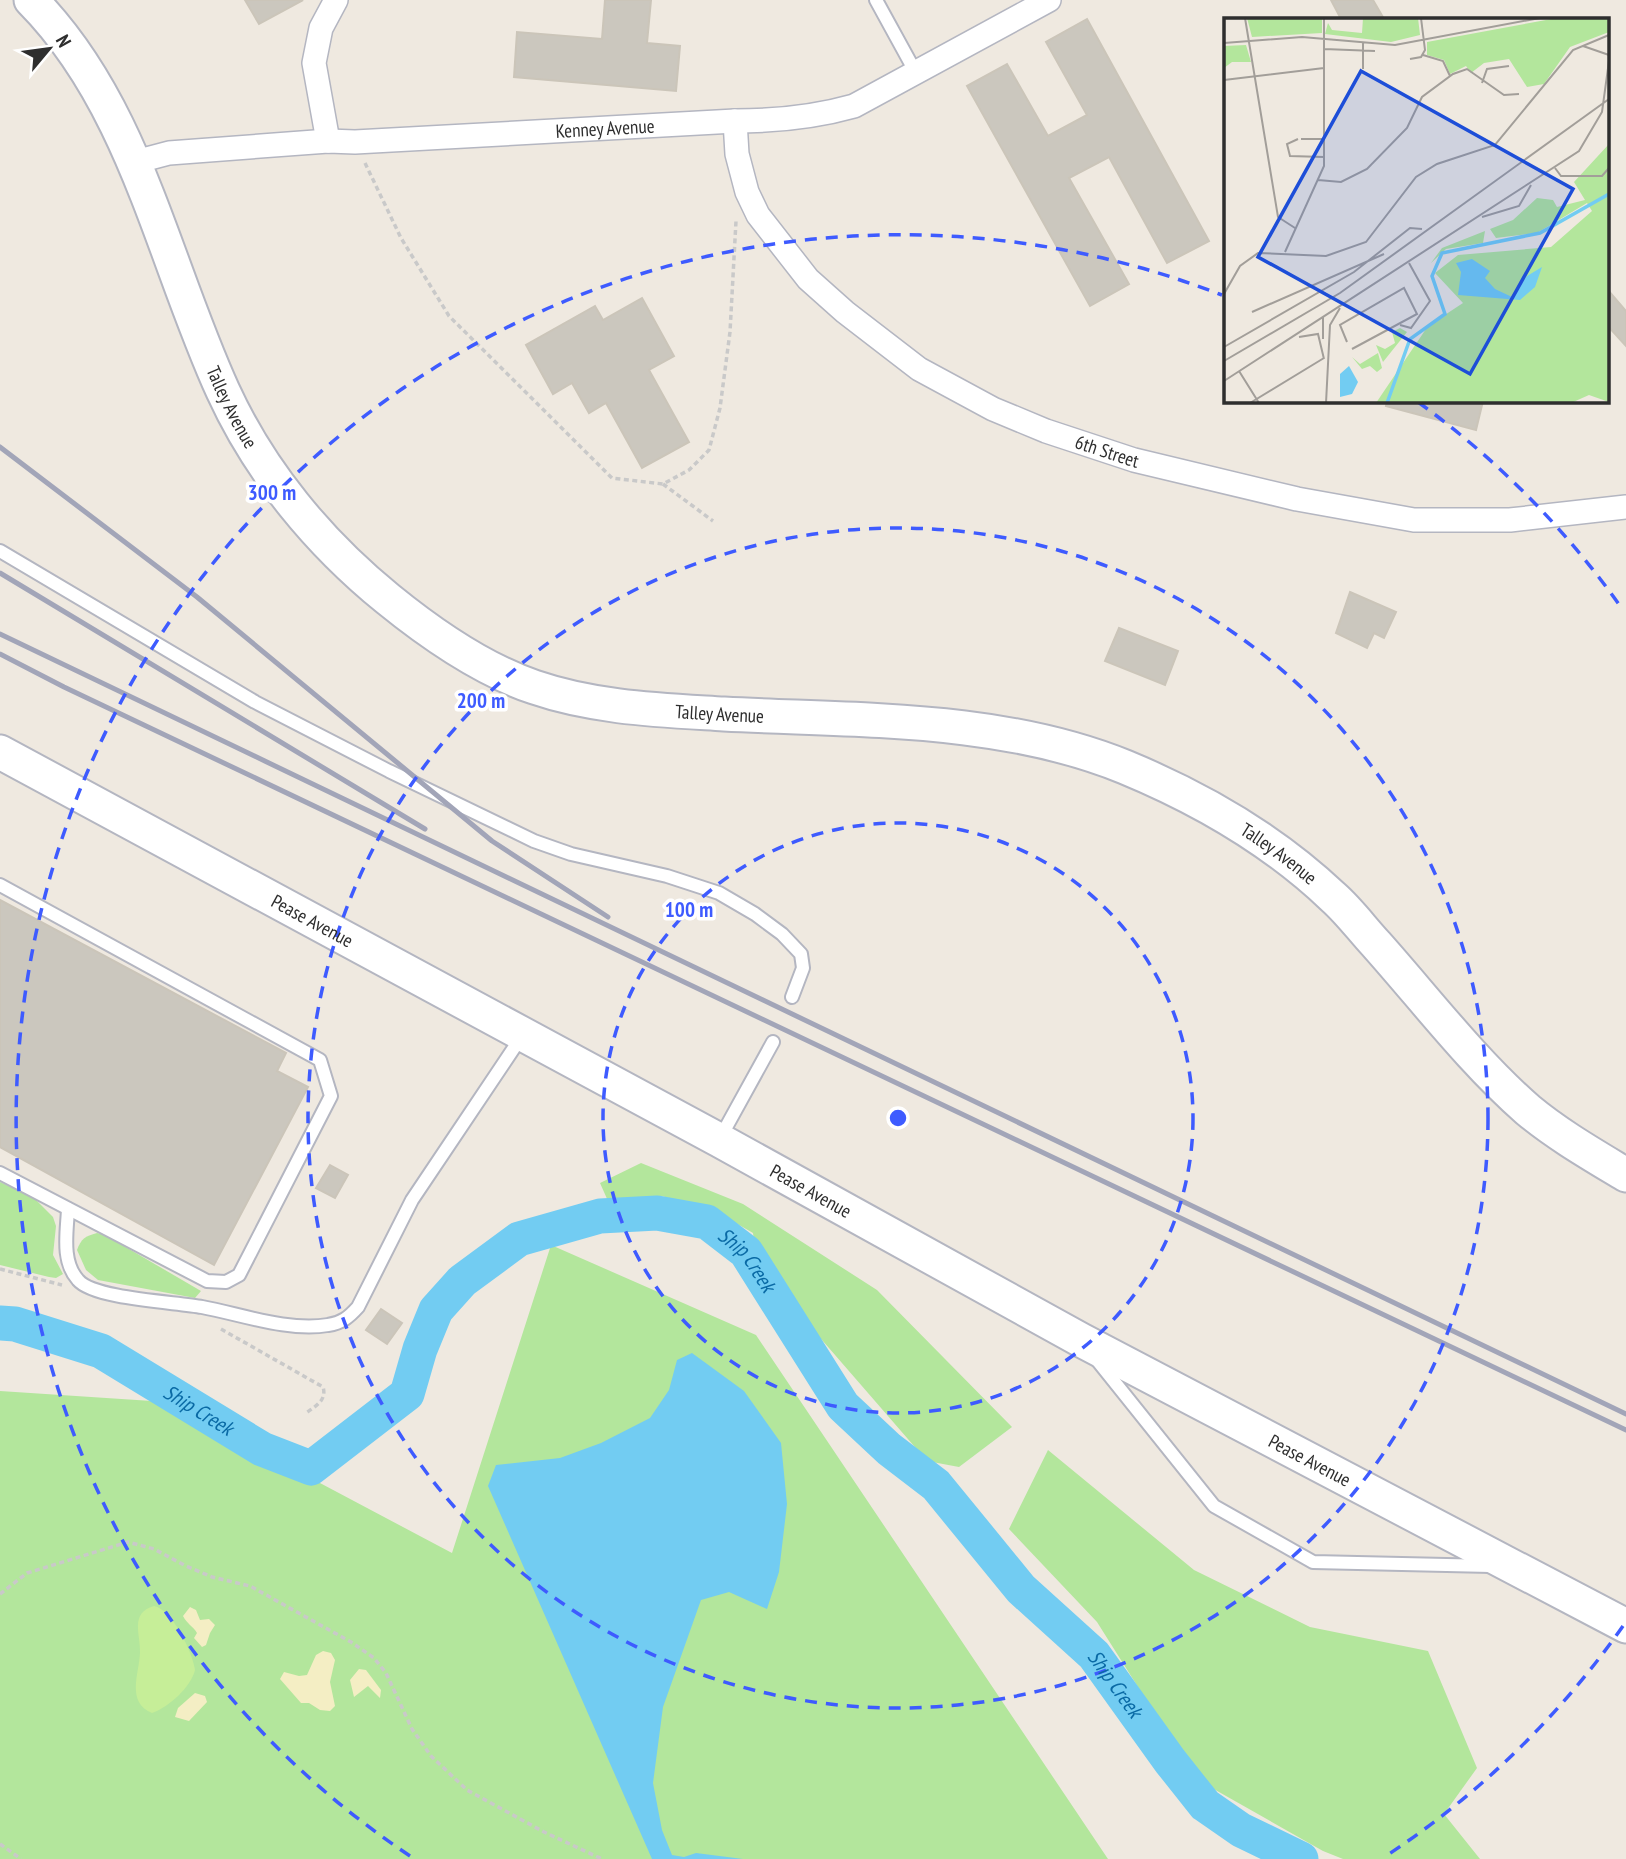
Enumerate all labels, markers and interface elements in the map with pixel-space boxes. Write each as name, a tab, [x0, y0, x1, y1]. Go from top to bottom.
north arrow	[14, 14, 84, 84]
inset map	[1224, 18, 1608, 402]
text: N	[51, 30, 77, 51]
street label: Kenney Avenue	[555, 113, 655, 143]
street label: Talley Avenue	[201, 362, 263, 453]
street label: 6th Street	[1072, 430, 1142, 473]
text: 300 m	[248, 479, 296, 506]
text: 200 m	[457, 687, 505, 714]
street label: Talley Avenue	[674, 699, 764, 728]
street label: Talley Avenue	[1236, 817, 1322, 889]
street label: Pease Avenue	[267, 889, 358, 952]
text: 100 m	[665, 896, 713, 923]
centre of rings	[886, 1106, 910, 1130]
street label: Pease Avenue	[766, 1159, 856, 1223]
water label: Ship Creek	[713, 1221, 783, 1299]
water label: Ship Creek	[159, 1378, 241, 1443]
street label: Pease Avenue	[1265, 1429, 1355, 1492]
water label: Ship Creek	[1082, 1645, 1150, 1725]

